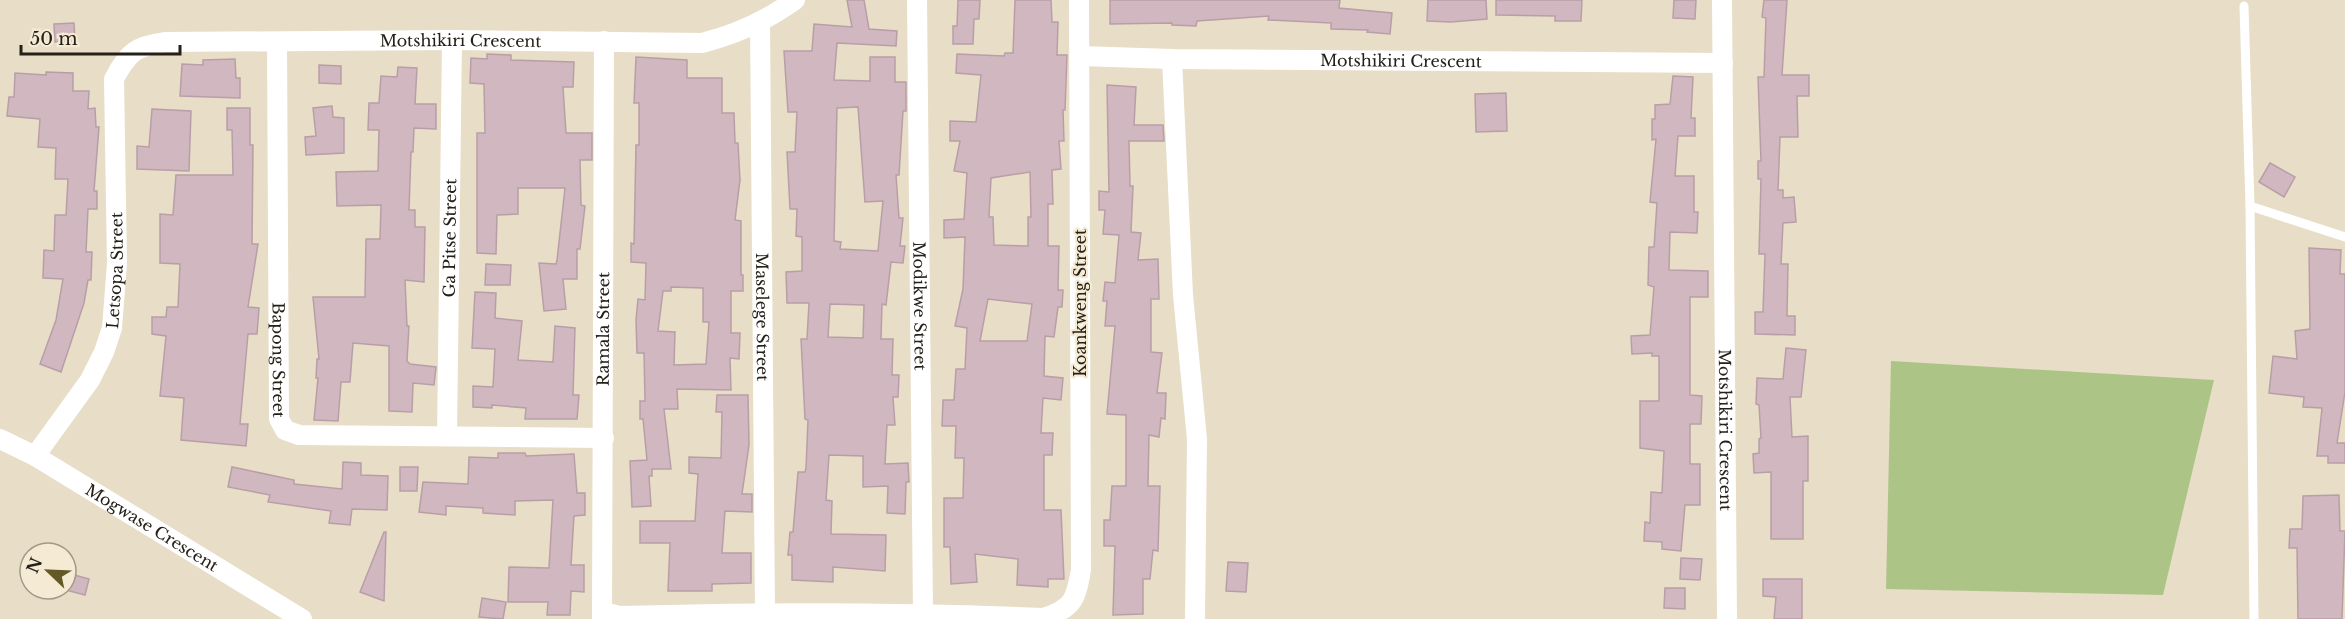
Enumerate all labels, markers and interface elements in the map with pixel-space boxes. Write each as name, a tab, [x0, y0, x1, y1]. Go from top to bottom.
scale bar	[21, 18, 180, 56]
text: 50 m	[30, 28, 78, 50]
street label: Motshikiri Crescent	[380, 30, 542, 51]
street label: Motshikiri Crescent	[1320, 50, 1482, 71]
street label: Ga Pitse Street	[439, 178, 460, 298]
street label: Letsopa Street	[102, 212, 127, 330]
street label: Koankweng Street	[1070, 229, 1090, 377]
street label: Modikwe Street	[909, 241, 931, 371]
street label: Maselege Street	[752, 253, 773, 381]
street label: Ramala Street	[593, 272, 613, 386]
street label: Bapong Street	[268, 302, 289, 418]
street label: Motshikiri Crescent	[1715, 349, 1736, 511]
street label: Mogwase Crescent	[82, 479, 222, 576]
north arrow	[18, 541, 78, 601]
text: N	[22, 554, 46, 576]

